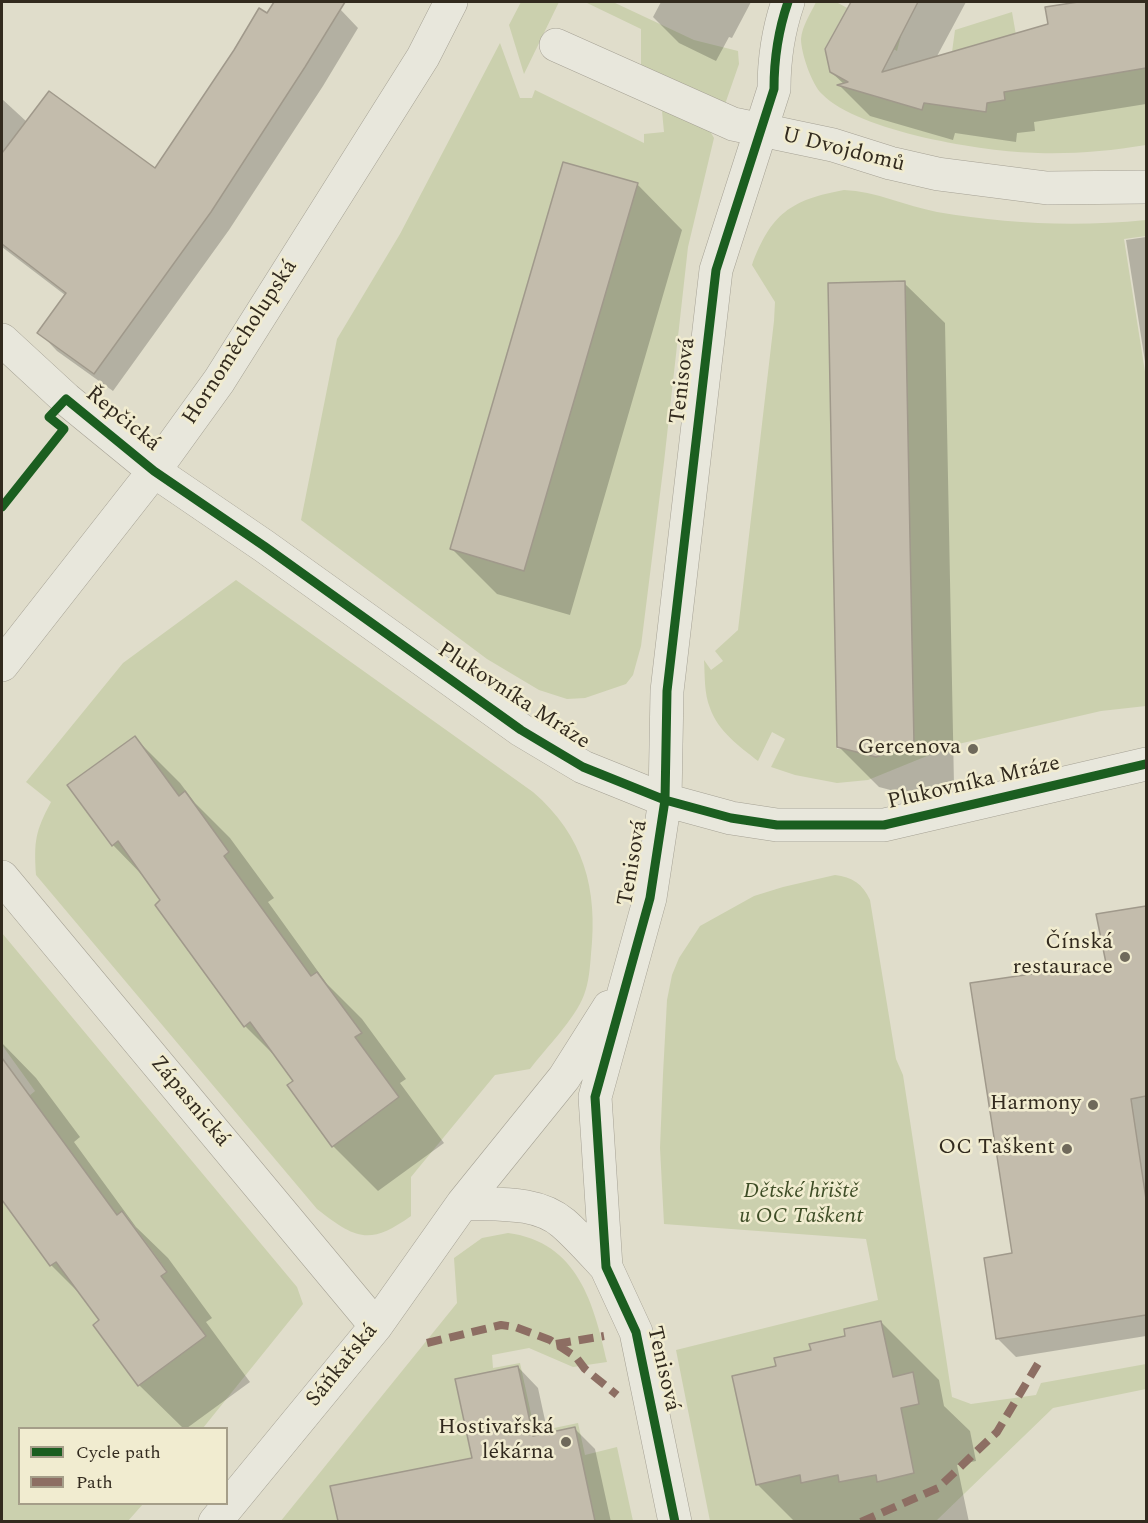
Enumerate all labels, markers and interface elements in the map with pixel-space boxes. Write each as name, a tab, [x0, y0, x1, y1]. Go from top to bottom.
street label: U Dvojdomů	[779, 123, 907, 179]
street label: Hornoměcholupská	[178, 256, 304, 430]
street label: Tenisová	[666, 336, 702, 426]
street label: Řepčická	[79, 382, 165, 458]
street label: Plukovníka Mráze	[432, 638, 594, 756]
place label: Gercenova	[858, 736, 961, 762]
marker: Gercenova	[966, 742, 980, 756]
street label: Plukovníka Mráze	[885, 751, 1063, 817]
street label: Tenisová	[613, 818, 655, 908]
place label: Čínská restaurace	[1013, 931, 1113, 982]
marker: Čínská restaurace	[1118, 950, 1132, 964]
street label: Zápasnická	[143, 1051, 235, 1153]
place label: Harmony	[990, 1092, 1081, 1118]
marker: Harmony	[1086, 1098, 1100, 1112]
place label: OC Taškent	[938, 1136, 1055, 1162]
marker: OC Taškent	[1060, 1142, 1074, 1156]
park label: Dětské hřiště u OC Taškent	[739, 1180, 863, 1232]
street label: Sáňkařská	[301, 1319, 385, 1413]
street label: Tenisová	[639, 1324, 685, 1414]
place label: Hostivařská lékárna	[438, 1416, 554, 1468]
legend	[18, 1427, 228, 1505]
marker: Hostivařská lékárna	[559, 1435, 573, 1449]
text: Cycle path	[76, 1439, 161, 1466]
text: Path	[76, 1469, 113, 1496]

